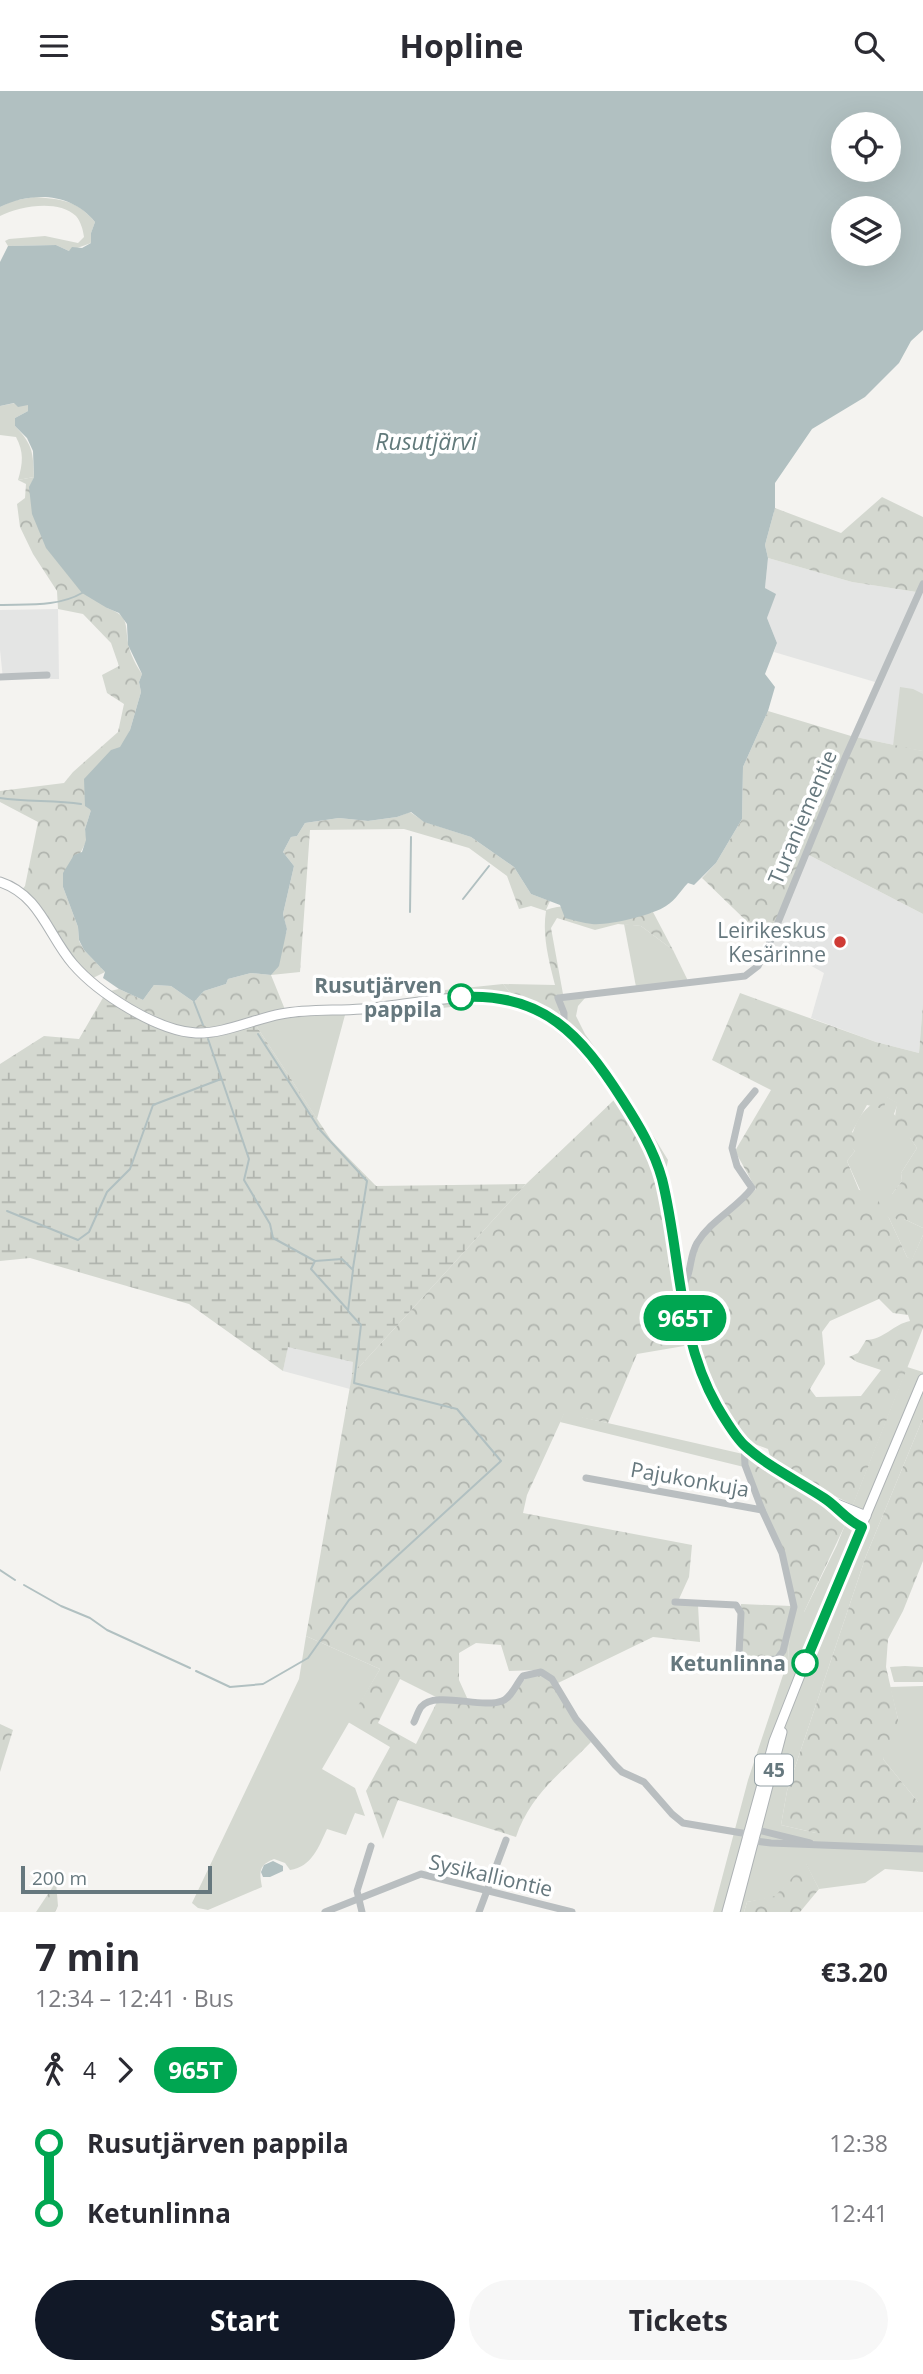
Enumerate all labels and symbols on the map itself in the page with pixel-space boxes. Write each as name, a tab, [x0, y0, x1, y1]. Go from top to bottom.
water label: Rusutjärvi	[375, 425, 478, 457]
street label: Turaniementie	[761, 746, 843, 888]
place label: Leirikeskus Kesärinne	[717, 916, 826, 968]
marker: Leirikeskus Kesärinne	[832, 934, 848, 950]
place label: Rusutjärven pappila	[314, 971, 442, 1023]
marker: Rusutjärven pappila	[448, 984, 474, 1010]
line badge: 965T	[636, 1295, 734, 1341]
street label: Pajukonkuja	[629, 1455, 751, 1503]
place label: Ketunlinna	[670, 1649, 786, 1677]
marker: Ketunlinna	[792, 1650, 818, 1676]
road number: 45	[755, 1755, 793, 1785]
street label: Sysikalliontie	[426, 1847, 556, 1903]
scale bar	[21, 1863, 212, 1895]

